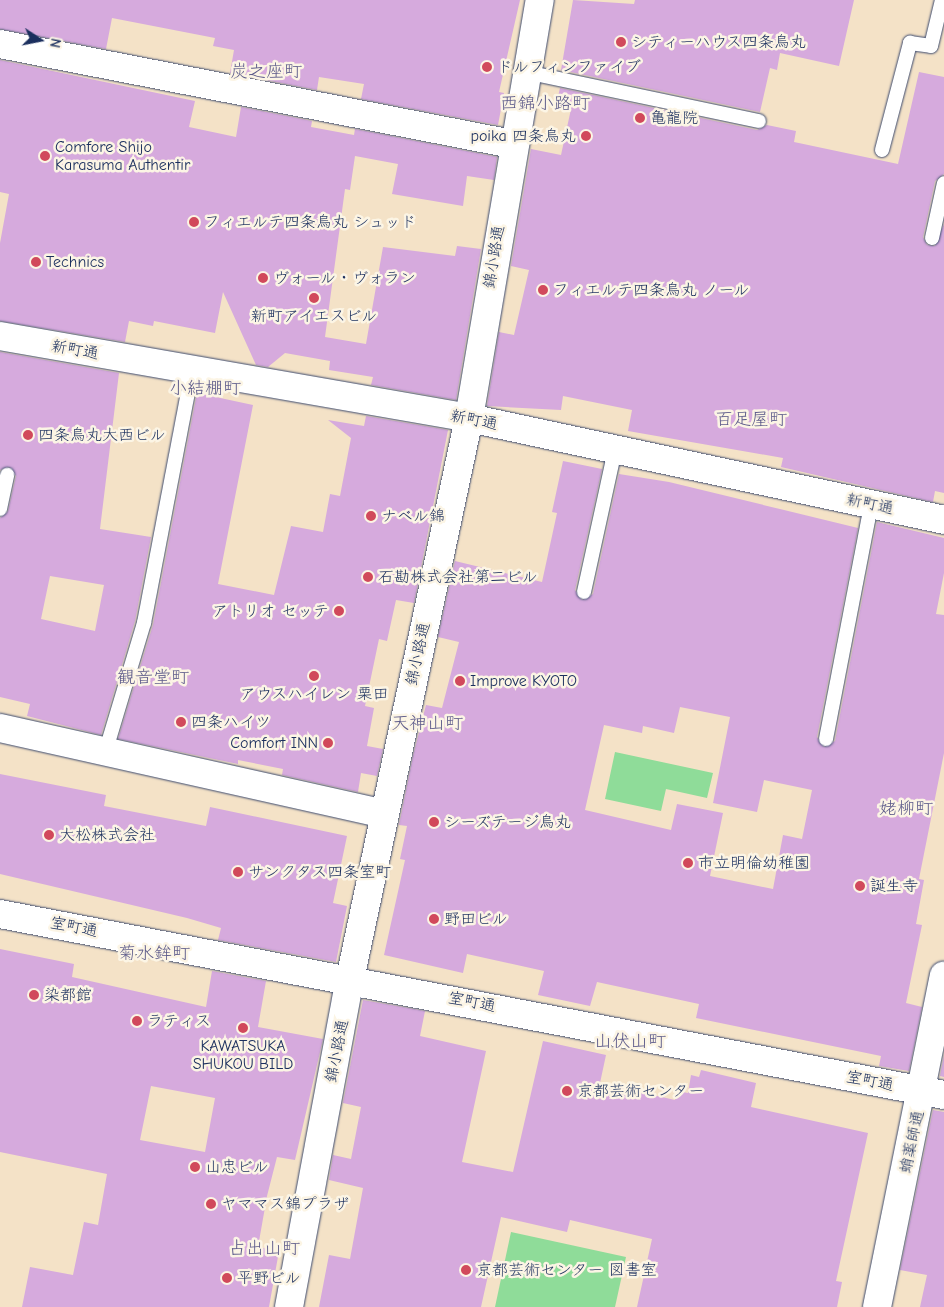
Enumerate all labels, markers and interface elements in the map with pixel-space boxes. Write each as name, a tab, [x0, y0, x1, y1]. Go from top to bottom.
north arrow	[15, 15, 65, 65]
place label: シティーハウス四条烏丸	[631, 32, 807, 52]
marker: シティーハウス四条烏丸	[615, 36, 627, 48]
text: N	[46, 37, 64, 49]
place label: ドルフィンファイブ	[497, 57, 641, 77]
district label: 炭之座町	[230, 61, 302, 83]
marker: ドルフィンファイブ	[481, 61, 493, 73]
district label: 西錦小路町	[500, 93, 590, 115]
place label: 亀龍院	[650, 108, 698, 128]
marker: 亀龍院	[634, 112, 646, 124]
place label: poika 四条烏丸	[470, 126, 576, 146]
marker: poika 四条烏丸	[580, 130, 592, 142]
place label: Comfore Shijo Karasuma Authentir	[55, 137, 190, 175]
marker: Comfore Shijo Karasuma Authentir	[39, 150, 51, 162]
place label: フィエルテ四条烏丸 シュッド	[204, 212, 417, 232]
marker: フィエルテ四条烏丸 シュッド	[188, 216, 200, 228]
street label: 錦小路通	[480, 224, 508, 290]
place label: Technics	[46, 252, 104, 272]
marker: Technics	[30, 256, 42, 268]
place label: ヴォール・ヴォラン	[273, 268, 417, 288]
marker: ヴォール・ヴォラン	[257, 272, 269, 284]
place label: フィエルテ四条烏丸 ノール	[553, 280, 750, 300]
marker: フィエルテ四条烏丸 ノール	[537, 284, 549, 296]
marker: 新町アイエスビル	[308, 292, 320, 304]
place label: 新町アイエスビル	[250, 306, 378, 326]
street label: 新町通	[50, 336, 100, 364]
district label: 小結棚町	[169, 378, 241, 400]
street label: 新町通	[449, 406, 499, 434]
district label: 百足屋町	[715, 409, 787, 431]
place label: 四条烏丸大西ビル	[38, 425, 166, 445]
marker: 四条烏丸大西ビル	[22, 429, 34, 441]
street label: 新町通	[845, 490, 895, 518]
place label: ナベル錦	[381, 506, 445, 526]
marker: ナベル錦	[365, 510, 377, 522]
place label: 石勘株式会社第二ビル	[378, 567, 538, 587]
marker: 石勘株式会社第二ビル	[362, 571, 374, 583]
place label: アトリオ セッテ	[212, 601, 329, 621]
marker: アトリオ セッテ	[333, 605, 345, 617]
street label: 錦小路通	[402, 621, 434, 687]
district label: 観音堂町	[117, 667, 189, 689]
marker: アウスハイレン 栗田	[308, 670, 320, 682]
place label: Improve KYOTO	[470, 671, 577, 691]
marker: Improve KYOTO	[454, 675, 466, 687]
place label: アウスハイレン 栗田	[239, 684, 389, 704]
place label: 四条ハイツ	[191, 712, 271, 732]
district label: 天神山町	[391, 713, 463, 735]
marker: 四条ハイツ	[175, 716, 187, 728]
place label: Comfort INN	[230, 733, 318, 753]
marker: Comfort INN	[322, 737, 334, 749]
district label: 姥柳町	[879, 798, 933, 820]
place label: シーズテージ烏丸	[444, 812, 572, 832]
marker: シーズテージ烏丸	[428, 816, 440, 828]
place label: 大松株式会社	[59, 825, 155, 845]
marker: 大松株式会社	[43, 829, 55, 841]
place label: 市立明倫幼稚園	[698, 853, 810, 873]
marker: 市立明倫幼稚園	[682, 857, 694, 869]
place label: サンクタス四条室町	[248, 862, 392, 882]
marker: サンクタス四条室町	[232, 866, 244, 878]
place label: 誕生寺	[870, 876, 918, 896]
marker: 誕生寺	[854, 880, 866, 892]
place label: 野田ビル	[444, 909, 508, 929]
street label: 室町通	[49, 913, 99, 941]
marker: 野田ビル	[428, 913, 440, 925]
district label: 菊水鉾町	[118, 943, 190, 965]
place label: 染都館	[44, 985, 92, 1005]
street label: 室町通	[447, 988, 497, 1016]
marker: 染都館	[28, 989, 40, 1001]
place label: ラティス	[147, 1011, 211, 1031]
marker: ラティス	[131, 1015, 143, 1027]
street label: 錦小路通	[321, 1018, 353, 1084]
marker: KAWATSUKA SHUKOU BILD	[237, 1022, 249, 1034]
district label: 山伏山町	[594, 1031, 666, 1053]
place label: KAWATSUKA SHUKOU BILD	[193, 1036, 293, 1074]
street label: 室町通	[845, 1067, 895, 1095]
place label: 京都芸術センター	[577, 1081, 705, 1101]
marker: 京都芸術センター	[561, 1085, 573, 1097]
street label: 蛸薬師通	[896, 1109, 928, 1175]
place label: 山忠ビル	[205, 1157, 269, 1177]
marker: 山忠ビル	[189, 1161, 201, 1173]
place label: ヤママス錦プラザ	[221, 1194, 349, 1214]
marker: ヤママス錦プラザ	[205, 1198, 217, 1210]
district label: 占出山町	[228, 1238, 300, 1260]
place label: 京都芸術センター 図書室	[476, 1260, 657, 1280]
marker: 京都芸術センター 図書室	[460, 1264, 472, 1276]
place label: 平野ビル	[237, 1268, 301, 1288]
marker: 平野ビル	[221, 1272, 233, 1284]

